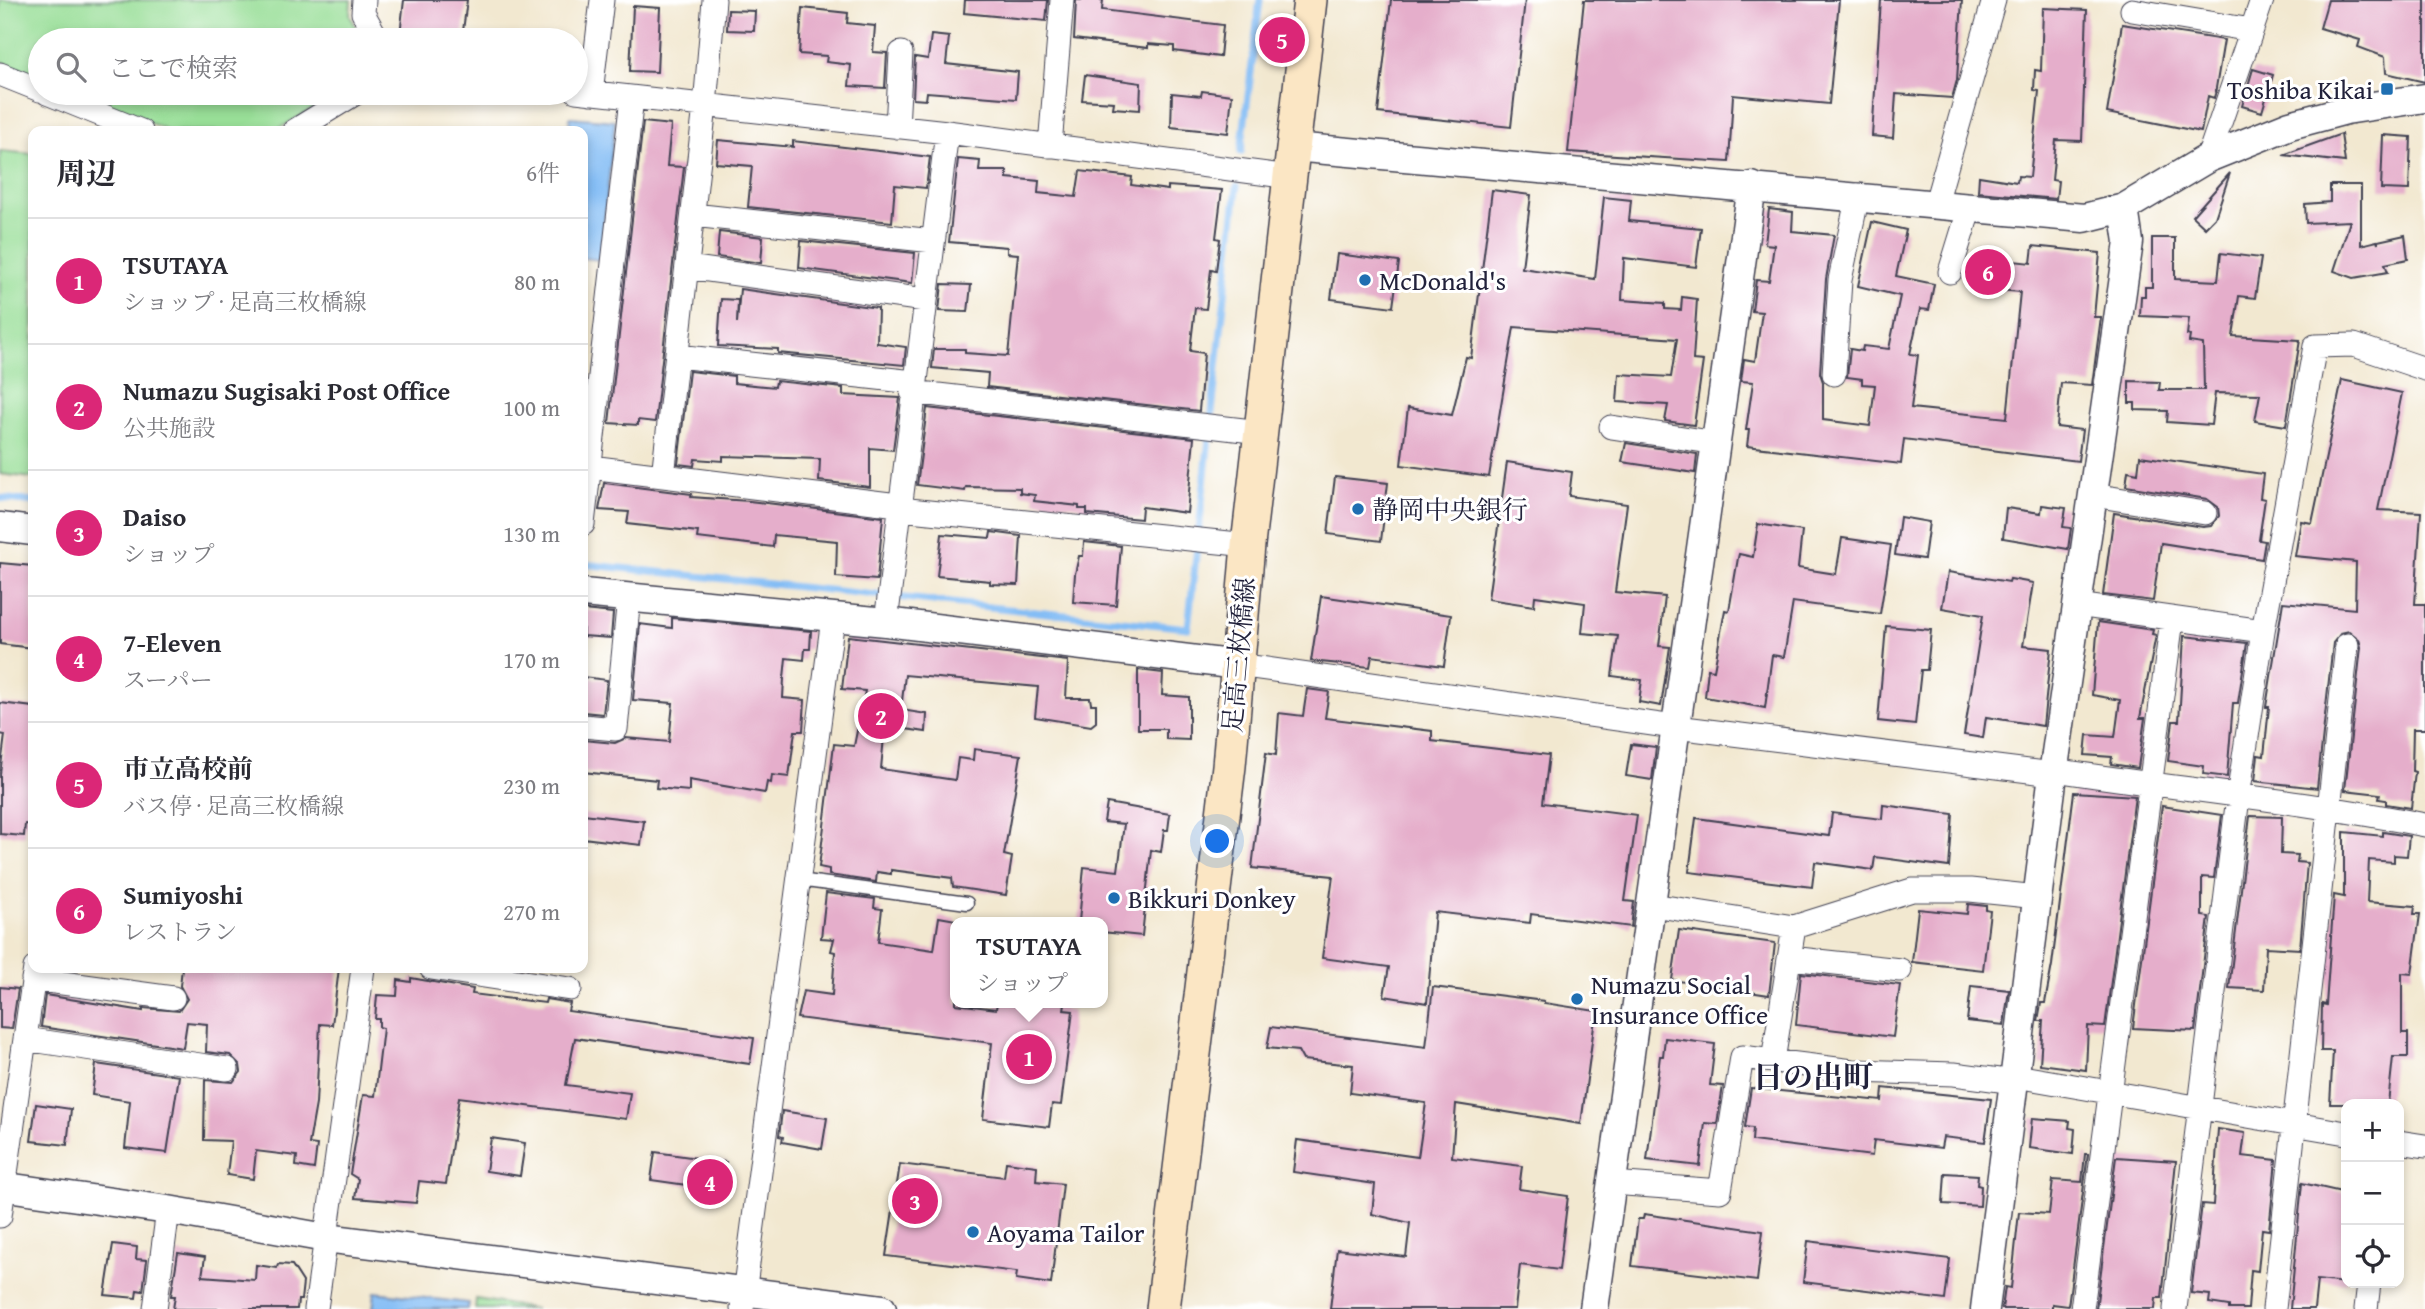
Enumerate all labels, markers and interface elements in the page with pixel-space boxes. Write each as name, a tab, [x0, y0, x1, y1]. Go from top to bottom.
pin: 5	[1259, 14, 1305, 66]
search box	[28, 28, 588, 105]
icon: search	[52, 48, 90, 86]
text: ここで検索	[108, 48, 238, 87]
place label: Toshiba Kikai	[2227, 70, 2373, 109]
marker: Toshiba Kikai	[2379, 81, 2395, 97]
text: 周辺	[56, 151, 116, 195]
text: 6件	[526, 156, 560, 189]
text: TSUTAYA	[123, 245, 228, 284]
pin: 6	[1965, 246, 2011, 298]
place label: McDonald's	[1379, 261, 1506, 300]
text: 1	[73, 265, 85, 298]
text: 80 m	[514, 265, 560, 298]
marker: McDonald's	[1357, 272, 1373, 288]
text: ショップ · 足高三枚橋線	[123, 285, 367, 318]
text: Numazu Sugisaki Post Office	[123, 371, 450, 410]
text: 2	[73, 391, 85, 424]
text: 100 m	[503, 391, 560, 424]
text: 公共施設	[123, 411, 215, 444]
place label: 静岡中央銀行	[1372, 490, 1528, 529]
text: Daiso	[123, 497, 186, 536]
marker: 静岡中央銀行	[1350, 501, 1366, 517]
text: 3	[73, 517, 85, 550]
text: 130 m	[503, 517, 560, 550]
text: ショップ	[123, 537, 215, 570]
street label: 足高三枚橋線	[1212, 576, 1264, 734]
text: 7-Eleven	[123, 623, 221, 662]
text: 4	[73, 643, 85, 676]
text: 170 m	[503, 643, 560, 676]
text: スーパー	[123, 663, 213, 696]
pin: 2	[858, 690, 904, 742]
text: 市立高校前	[123, 749, 253, 788]
text: 5	[73, 769, 85, 802]
text: 230 m	[503, 769, 560, 802]
text: バス停 · 足高三枚橋線	[123, 789, 344, 822]
your location	[1200, 824, 1234, 858]
text: Sumiyoshi	[123, 875, 243, 914]
place label: Bikkuri Donkey	[1128, 879, 1296, 918]
marker: Bikkuri Donkey	[1106, 890, 1122, 906]
text: 6	[73, 895, 85, 928]
text: 270 m	[503, 895, 560, 928]
text: レストラン	[123, 915, 237, 948]
popup	[950, 917, 1108, 1008]
text: TSUTAYA	[976, 926, 1082, 965]
place label: Numazu Social Insurance Office	[1591, 965, 1768, 1034]
text: ショップ	[976, 966, 1068, 999]
marker: Numazu Social Insurance Office	[1569, 991, 1585, 1007]
pin: 1	[1006, 1031, 1052, 1083]
district label: 日の出町	[1753, 1054, 1873, 1098]
map controls	[2341, 1099, 2404, 1288]
button: +	[2341, 1099, 2404, 1162]
pin: 4	[687, 1156, 733, 1208]
button: −	[2341, 1162, 2404, 1225]
pin: 3	[892, 1175, 938, 1227]
place label: Aoyama Tailor	[987, 1213, 1145, 1252]
marker: Aoyama Tailor	[965, 1224, 981, 1240]
button: locate	[2341, 1225, 2404, 1288]

